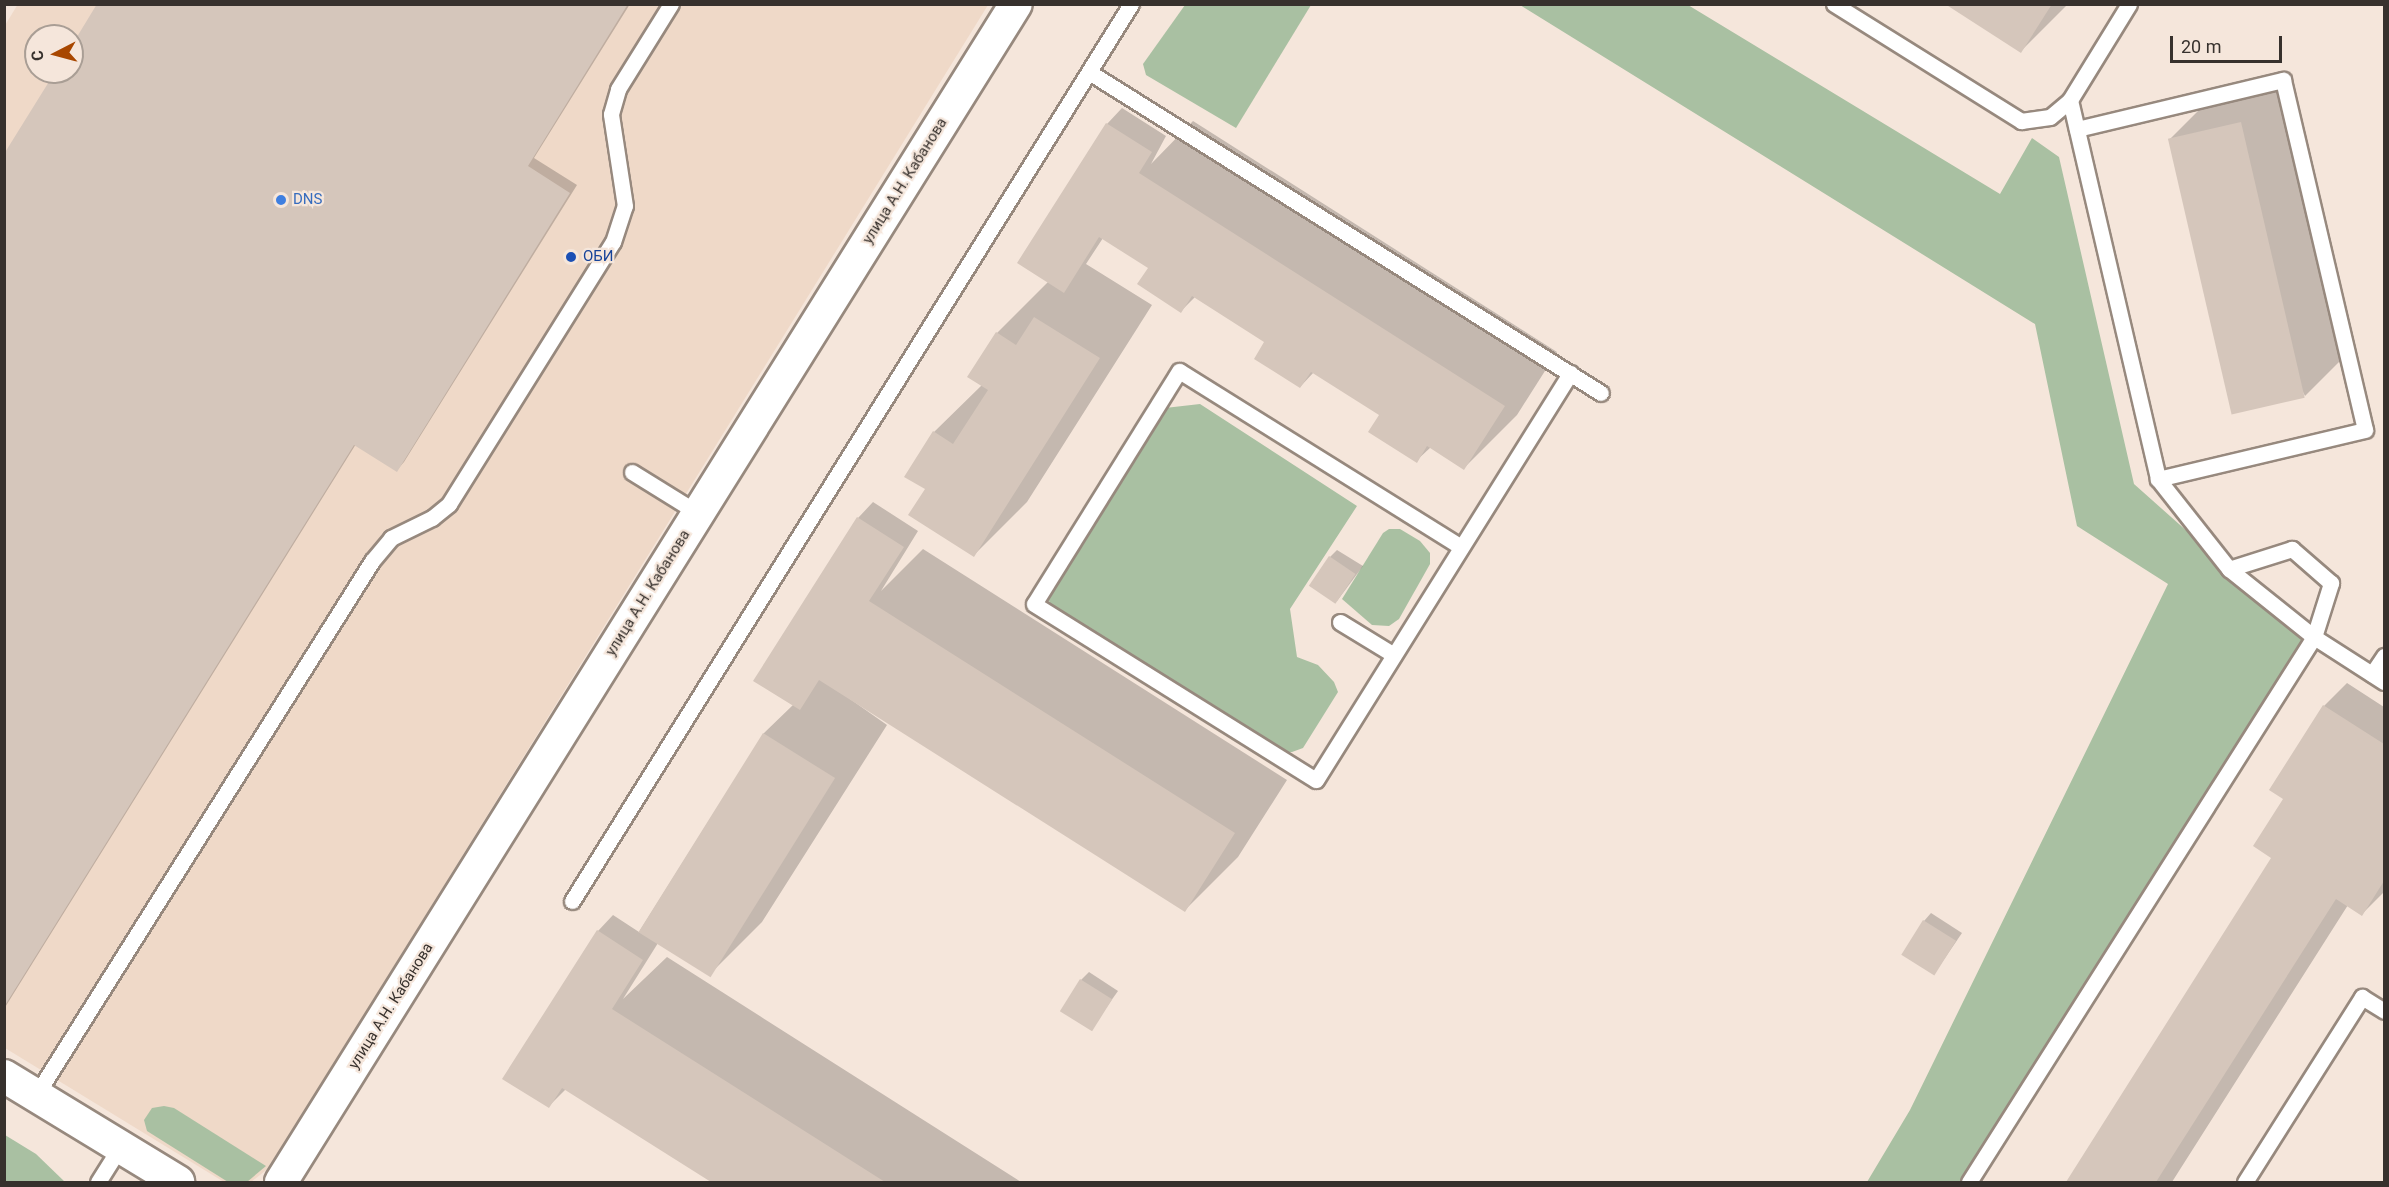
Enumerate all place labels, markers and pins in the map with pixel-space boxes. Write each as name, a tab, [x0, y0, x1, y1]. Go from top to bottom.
place label: DNS	[293, 191, 322, 209]
marker: DNS	[274, 193, 288, 207]
place label: ОБИ	[583, 248, 613, 266]
marker: ОБИ	[564, 250, 578, 264]

